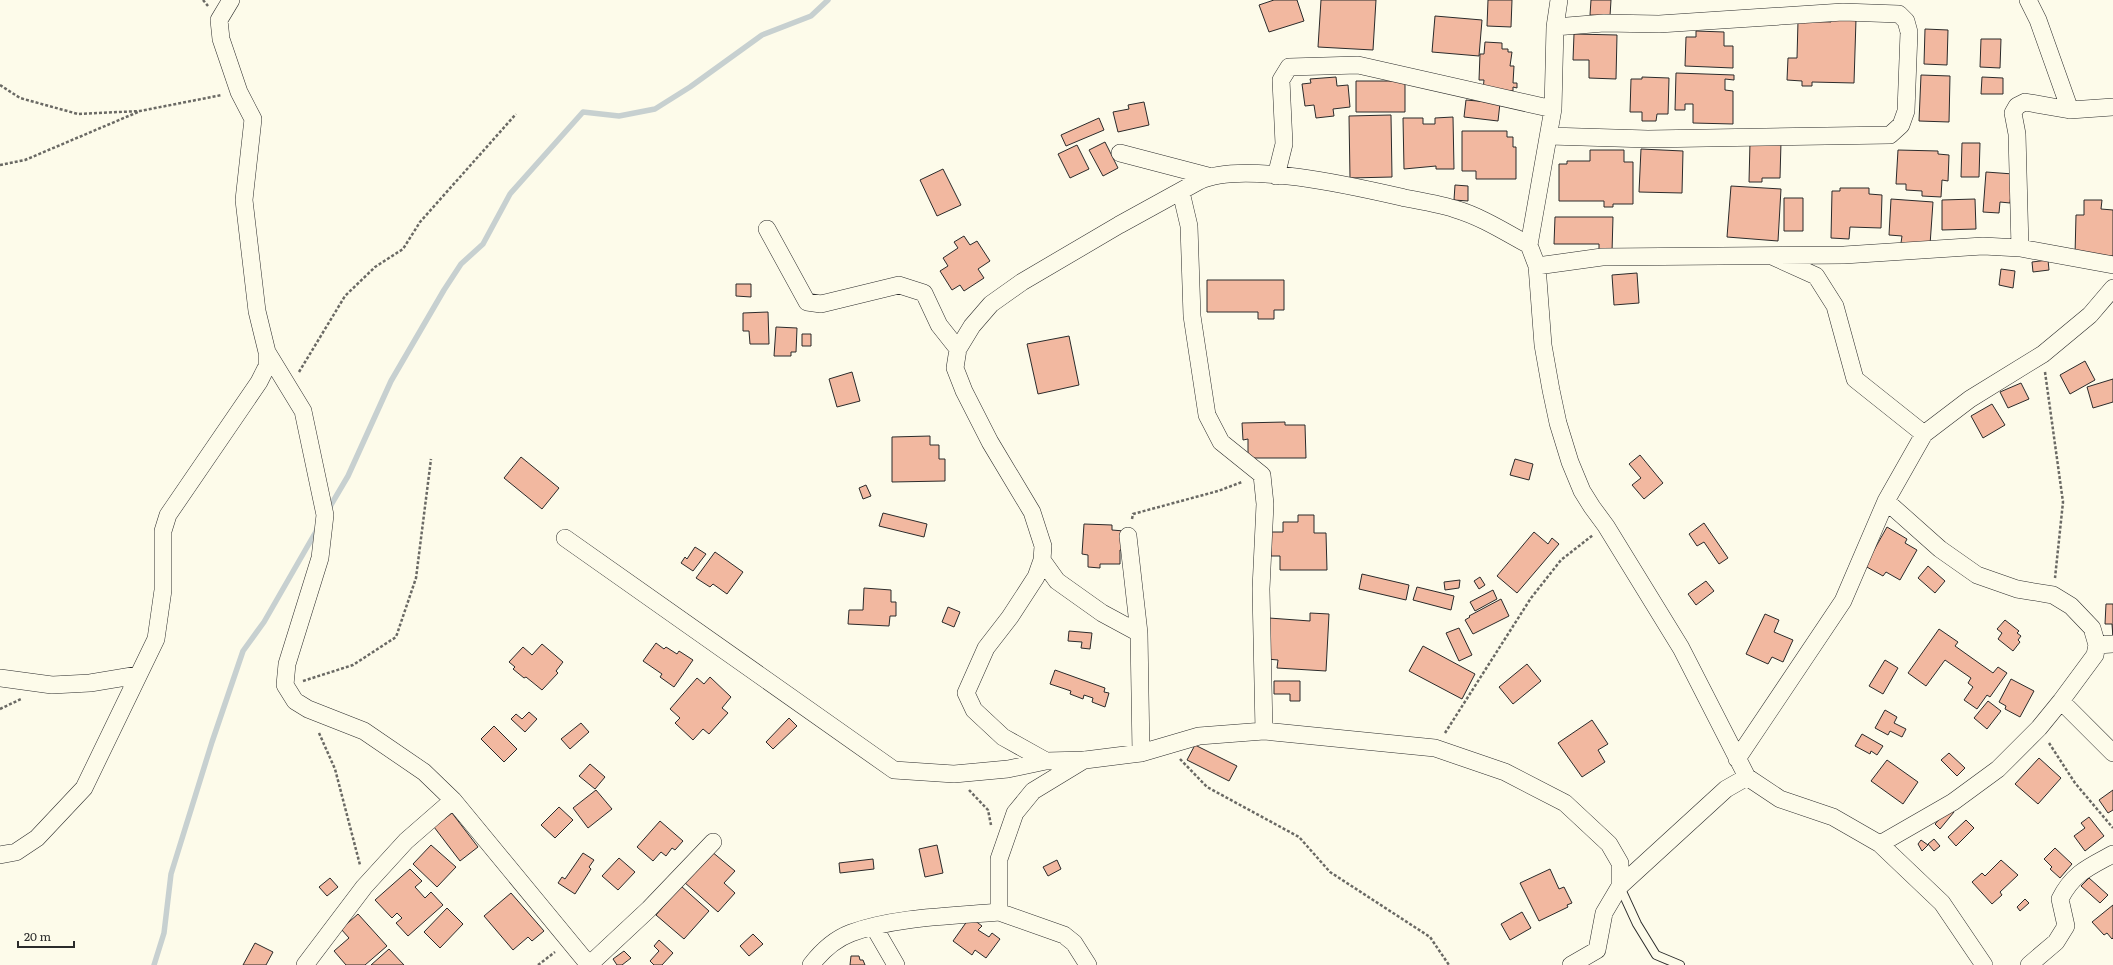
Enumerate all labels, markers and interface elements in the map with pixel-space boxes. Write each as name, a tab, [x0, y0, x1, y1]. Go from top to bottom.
scale bar	[18, 923, 74, 949]
text: 20 m	[24, 927, 51, 945]

